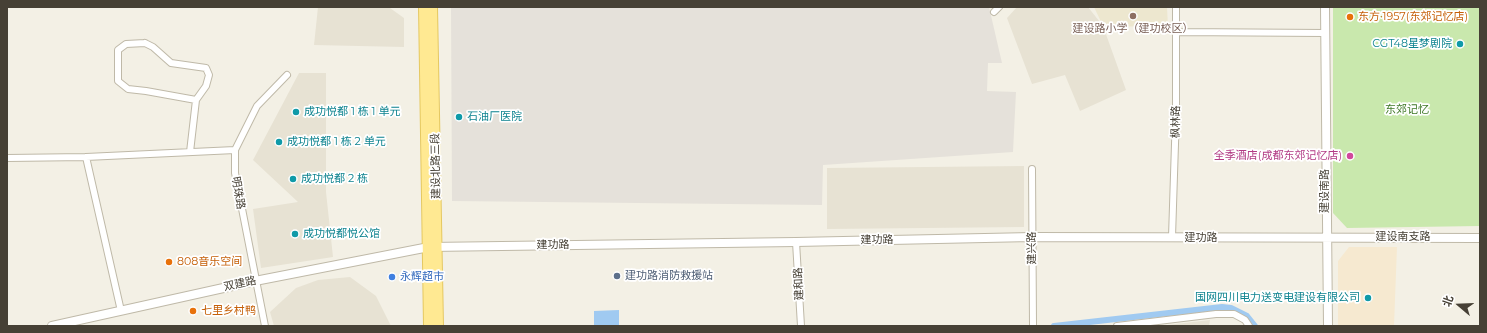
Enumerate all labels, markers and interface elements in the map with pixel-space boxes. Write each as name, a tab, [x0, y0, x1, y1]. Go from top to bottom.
place label: 东方·1957(东郊记忆店)	[1358, 10, 1468, 24]
marker: 建设路小学（建功校区）	[1128, 11, 1138, 21]
marker: 东方·1957(东郊记忆店)	[1345, 12, 1355, 22]
place label: 建设路小学（建功校区）	[1073, 22, 1193, 36]
place label: CGT48星梦剧院	[1372, 37, 1452, 51]
marker: CGT48星梦剧院	[1455, 39, 1465, 49]
park label: 东郊记忆	[1385, 103, 1429, 117]
place label: 成功悦都 1 栋 1 单元	[304, 105, 400, 119]
street label: 枫林路	[1169, 105, 1183, 139]
marker: 成功悦都 1 栋 1 单元	[291, 107, 301, 117]
place label: 石油厂医院	[467, 110, 522, 124]
marker: 石油厂医院	[454, 112, 464, 122]
street label: 建设北路三段	[429, 133, 443, 199]
place label: 成功悦都 1 栋 2 单元	[287, 135, 386, 149]
marker: 成功悦都 1 栋 2 单元	[274, 137, 284, 147]
place label: 全季酒店(成都东郊记忆店)	[1214, 149, 1342, 163]
marker: 全季酒店(成都东郊记忆店)	[1345, 151, 1355, 161]
street label: 建设南路	[1318, 169, 1332, 213]
place label: 成功悦都 2 栋	[301, 172, 368, 186]
marker: 成功悦都 2 栋	[288, 174, 298, 184]
street label: 明珠路	[229, 176, 247, 210]
place label: 成功悦都悦公馆	[303, 227, 380, 241]
marker: 成功悦都悦公馆	[290, 229, 300, 239]
street label: 建设南支路	[1376, 230, 1430, 244]
street label: 建兴路	[1025, 231, 1039, 265]
street label: 建功路	[1185, 231, 1217, 245]
street label: 建功路	[860, 233, 894, 247]
street label: 建功路	[536, 238, 570, 252]
place label: 808音乐空间	[177, 255, 242, 269]
marker: 808音乐空间	[164, 257, 174, 267]
street label: 建和路	[792, 267, 806, 301]
place label: 建功路消防救援站	[625, 269, 713, 283]
place label: 永辉超市	[400, 270, 444, 284]
marker: 建功路消防救援站	[612, 271, 622, 281]
marker: 永辉超市	[387, 272, 397, 282]
street label: 双建路	[222, 274, 258, 294]
north arrow	[1439, 285, 1479, 325]
place label: 国网四川电力送变电建设有限公司	[1195, 291, 1360, 305]
marker: 国网四川电力送变电建设有限公司	[1363, 293, 1373, 303]
text: 北	[1439, 294, 1456, 309]
place label: 七里乡村鸭	[201, 304, 256, 318]
marker: 七里乡村鸭	[188, 306, 198, 316]

